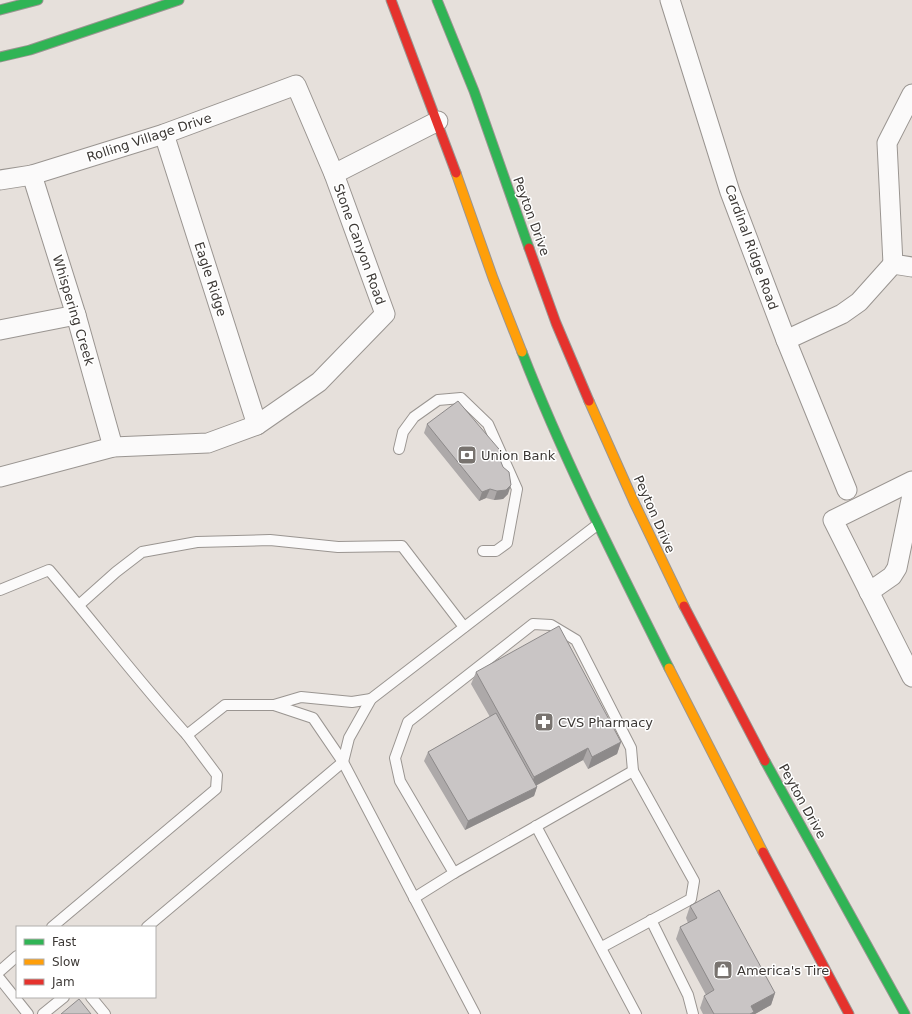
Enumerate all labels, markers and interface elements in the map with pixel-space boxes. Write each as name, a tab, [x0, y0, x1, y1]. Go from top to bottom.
street label: Rolling Village Drive	[85, 110, 213, 165]
street label: Peyton Drive	[510, 175, 553, 258]
street label: Stone Canyon Road	[331, 182, 388, 307]
street label: Cardinal Ridge Road	[722, 183, 781, 312]
street label: Eagle Ridge	[191, 240, 230, 318]
street label: Whispering Creek	[50, 253, 98, 368]
bank icon: Union Bank	[456, 444, 478, 466]
place label: Union Bank	[481, 448, 556, 463]
street label: Peyton Drive	[631, 473, 678, 555]
pharmacy icon: CVS Pharmacy	[533, 711, 555, 733]
place label: CVS Pharmacy	[558, 715, 653, 730]
street label: Peyton Drive	[776, 761, 829, 841]
legend	[16, 926, 156, 998]
text: Fast	[52, 935, 76, 949]
text: Slow	[52, 955, 80, 969]
shop icon: America's Tire	[712, 959, 734, 981]
place label: America's Tire	[737, 963, 829, 978]
text: Jam	[51, 975, 75, 989]

